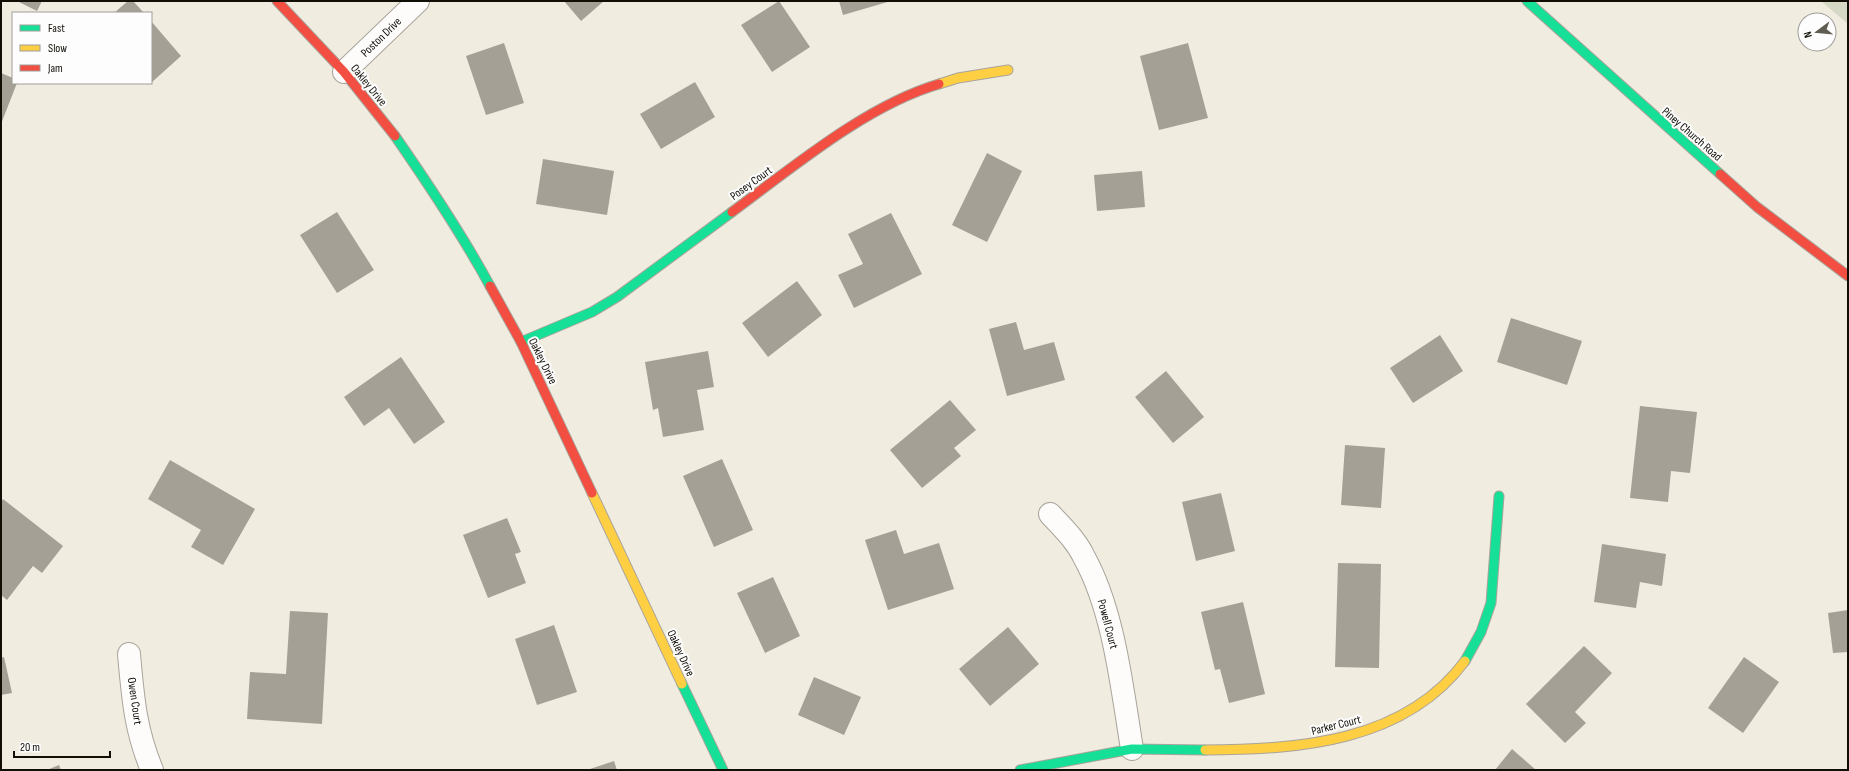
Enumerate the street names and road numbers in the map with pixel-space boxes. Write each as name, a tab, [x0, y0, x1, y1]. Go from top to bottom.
street label: Poston Drive	[358, 14, 405, 60]
street label: Oakley Drive	[347, 61, 390, 109]
street label: Piney Church Road	[1659, 104, 1725, 165]
street label: Posey Court	[727, 163, 776, 204]
street label: Oakley Drive	[525, 336, 560, 387]
street label: Powell Court	[1094, 598, 1121, 651]
street label: Oakley Drive	[663, 628, 698, 679]
street label: Owen Court	[124, 677, 145, 726]
street label: Parker Court	[1310, 712, 1363, 739]

